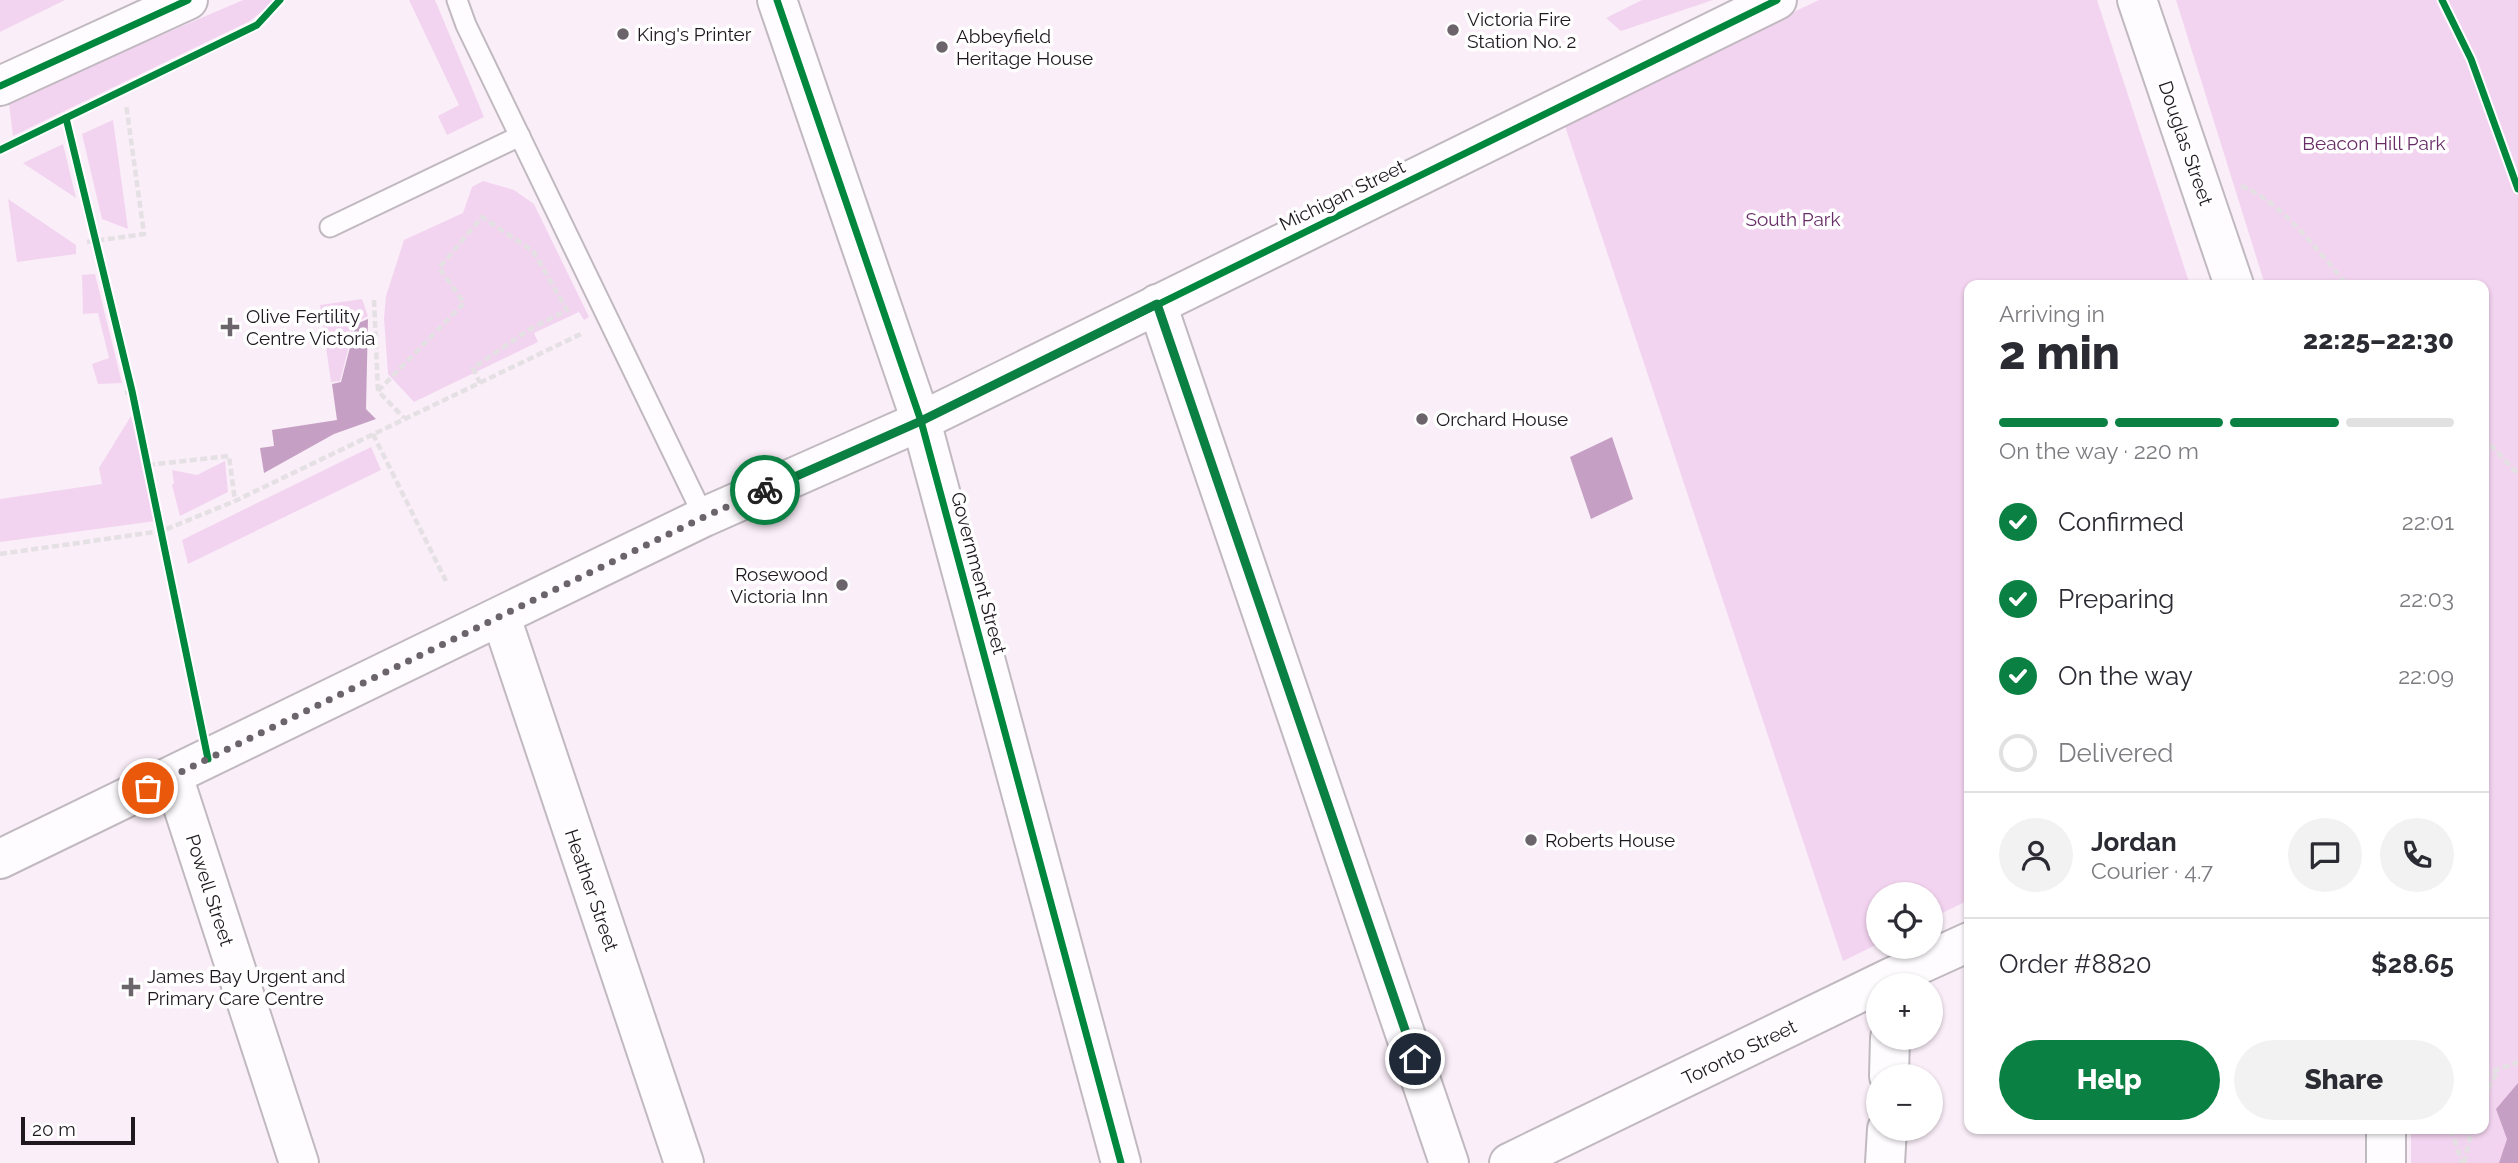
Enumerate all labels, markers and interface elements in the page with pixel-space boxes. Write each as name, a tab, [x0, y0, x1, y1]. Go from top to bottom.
place label: Victoria Fire Station No. 2	[1467, 8, 1577, 52]
marker: Victoria Fire Station No. 2	[1445, 22, 1461, 38]
place label: King's Printer	[637, 23, 752, 45]
place label: Abbeyfield Heritage House	[956, 25, 1093, 69]
marker: King's Printer	[615, 26, 631, 42]
marker: Abbeyfield Heritage House	[934, 39, 950, 55]
street label: Douglas Street	[2154, 78, 2218, 209]
park label: Beacon Hill Park	[2302, 132, 2446, 154]
street label: Michigan Street	[1276, 155, 1409, 235]
park label: South Park	[1745, 208, 1841, 230]
text: Arriving in	[1999, 300, 2105, 327]
place label: Olive Fertility Centre Victoria	[246, 305, 375, 349]
marker: Olive Fertility Centre Victoria	[220, 317, 240, 337]
text: 22:25–22:30	[2303, 325, 2454, 355]
text: 2 min	[1999, 326, 2120, 380]
place label: Orchard House	[1436, 408, 1568, 430]
marker: Orchard House	[1414, 411, 1430, 427]
text: On the way · 220 m	[1999, 437, 2199, 464]
courier	[730, 455, 800, 525]
icon: bike	[746, 471, 784, 509]
street label: Government Street	[947, 490, 1011, 657]
icon: check	[1999, 503, 2037, 541]
text: Confirmed	[2058, 507, 2184, 537]
text: 22:01	[2402, 508, 2454, 535]
place label: Rosewood Victoria Inn	[730, 563, 828, 607]
marker: Rosewood Victoria Inn	[834, 577, 850, 593]
icon: check	[1999, 580, 2037, 618]
text: Preparing	[2058, 584, 2174, 614]
text: 22:03	[2399, 585, 2454, 612]
icon: check	[1999, 657, 2037, 695]
text: On the way	[2058, 661, 2193, 691]
text: 22:09	[2398, 662, 2454, 689]
text: Delivered	[2058, 738, 2173, 768]
pin	[118, 758, 178, 818]
icon: bag	[129, 769, 167, 807]
button: person	[1999, 818, 2073, 892]
button: chat	[2288, 818, 2362, 892]
button: phone	[2380, 818, 2454, 892]
street label: Heather Street	[561, 826, 623, 955]
text: Jordan	[2091, 827, 2177, 857]
place label: Roberts House	[1545, 829, 1675, 851]
street label: Powell Street	[182, 831, 239, 949]
marker: Roberts House	[1523, 832, 1539, 848]
text: Courier · 4.7	[2091, 857, 2213, 884]
map controls	[1866, 882, 1943, 1141]
button: locate	[1866, 882, 1943, 959]
text: Order #8820	[1999, 949, 2152, 979]
text: $28.65	[2371, 949, 2454, 979]
place label: James Bay Urgent and Primary Care Centre	[147, 965, 345, 1009]
button: +	[1866, 973, 1943, 1050]
marker: James Bay Urgent and Primary Care Centre	[121, 977, 141, 997]
street label: Toronto Street	[1678, 1015, 1800, 1089]
pin	[1385, 1029, 1445, 1089]
icon: home	[1396, 1040, 1434, 1078]
button: Help	[1999, 1040, 2220, 1120]
button: Share	[2234, 1040, 2454, 1120]
button: −	[1866, 1064, 1943, 1141]
scale bar	[21, 1114, 135, 1146]
text: 20 m	[32, 1118, 76, 1140]

